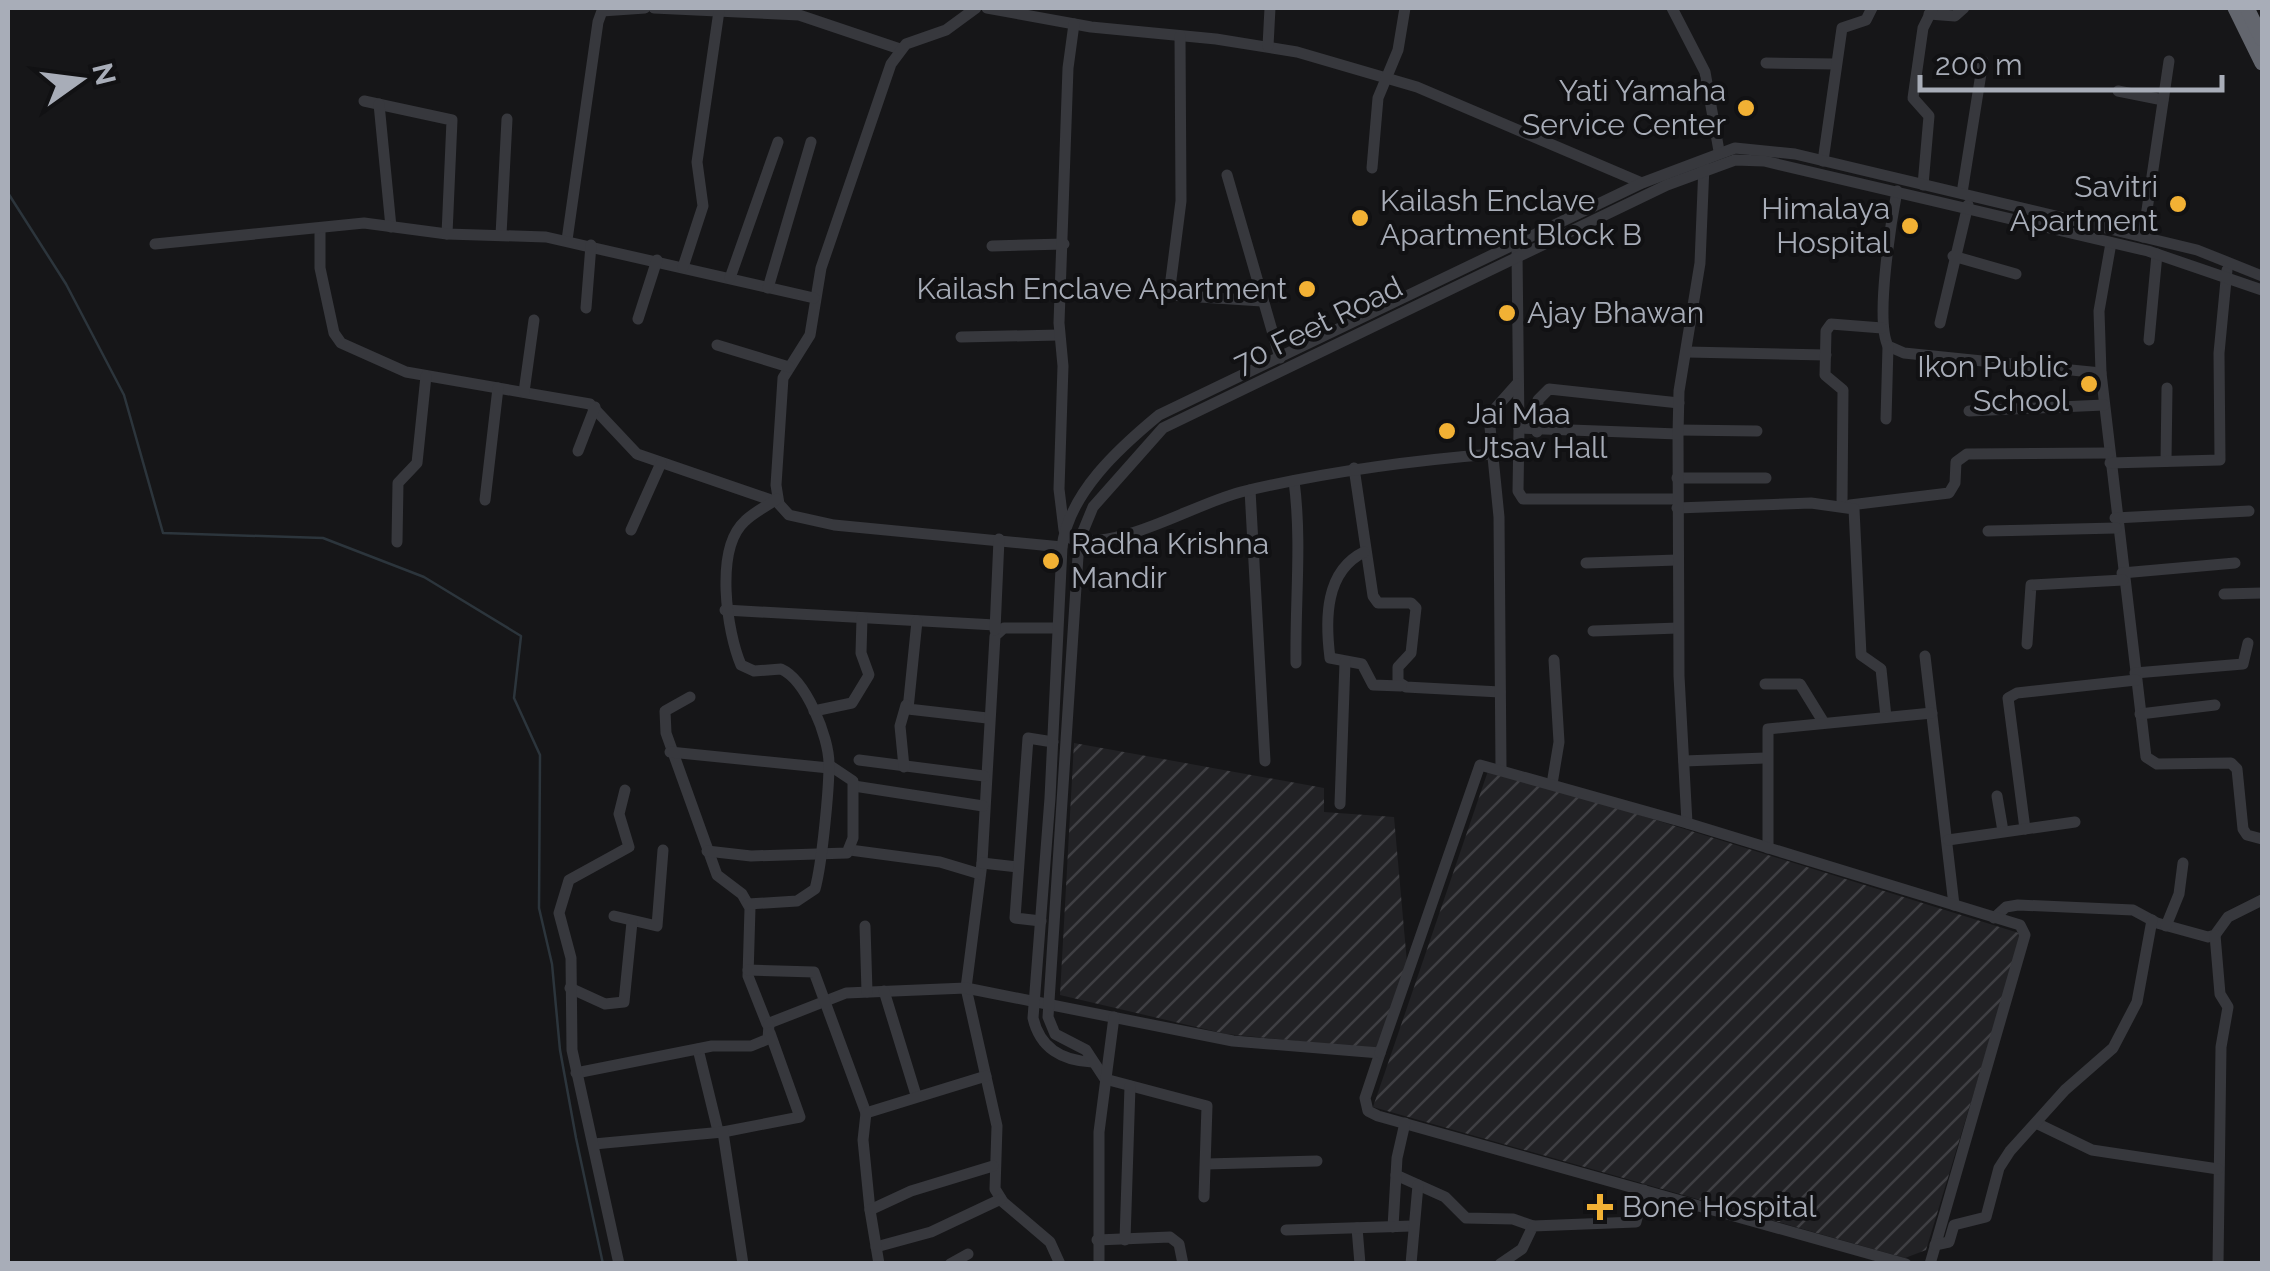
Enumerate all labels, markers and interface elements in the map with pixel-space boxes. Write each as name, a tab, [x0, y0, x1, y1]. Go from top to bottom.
north arrow	[30, 30, 130, 130]
scale bar	[1920, 30, 2222, 92]
text: 200 m	[1935, 47, 2023, 82]
text: N	[85, 60, 122, 88]
place label: Yati Yamaha Service Center	[1522, 73, 1726, 142]
marker: Yati Yamaha Service Center	[1735, 97, 1757, 119]
place label: Savitri Apartment	[2010, 169, 2158, 238]
place label: Kailash Enclave Apartment Block B	[1380, 183, 1642, 252]
place label: Himalaya Hospital	[1761, 191, 1891, 260]
marker: Savitri Apartment	[2167, 193, 2189, 215]
marker: Kailash Enclave Apartment Block B	[1349, 207, 1371, 229]
marker: Himalaya Hospital	[1899, 215, 1921, 237]
street label: 70 Feet Road	[1228, 269, 1408, 380]
place label: Kailash Enclave Apartment	[917, 271, 1287, 306]
marker: Kailash Enclave Apartment	[1296, 278, 1318, 300]
place label: Ajay Bhawan	[1527, 295, 1704, 330]
marker: Ajay Bhawan	[1496, 302, 1518, 324]
place label: Ikon Public School	[1917, 349, 2070, 418]
marker: Ikon Public School	[2078, 373, 2100, 395]
place label: Jai Maa Utsav Hall	[1467, 396, 1608, 465]
marker: Jai Maa Utsav Hall	[1436, 420, 1458, 442]
place label: Radha Krishna Mandir	[1071, 526, 1269, 595]
marker: Radha Krishna Mandir	[1040, 550, 1062, 572]
place label: Bone Hospital	[1622, 1189, 1817, 1224]
marker: Bone Hospital	[1587, 1194, 1613, 1220]

